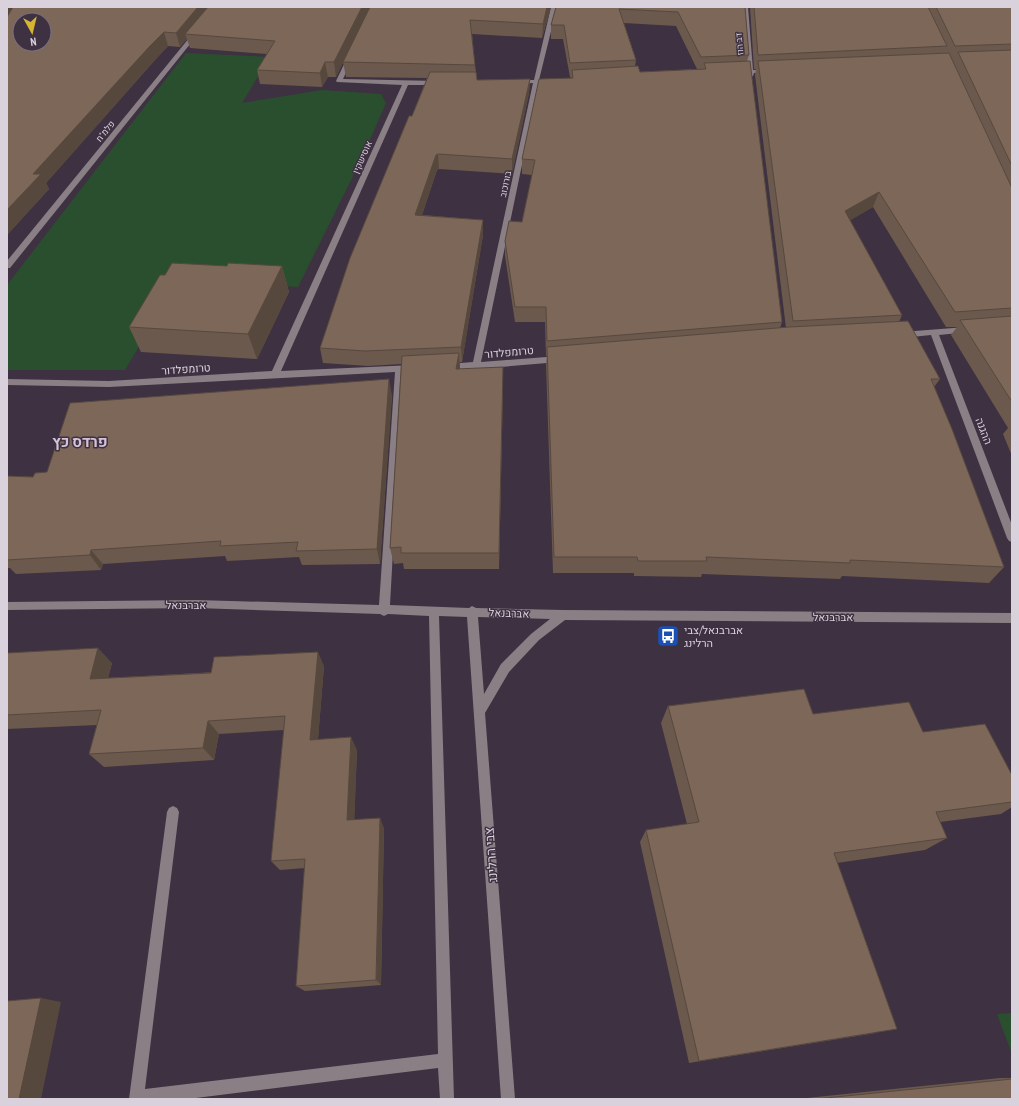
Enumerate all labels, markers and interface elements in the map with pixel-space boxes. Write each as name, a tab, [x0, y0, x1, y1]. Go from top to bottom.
north arrow	[12, 12, 52, 52]
street label: דב הוז	[733, 32, 745, 56]
text: N	[29, 35, 37, 49]
street label: פלמ"ח	[93, 118, 117, 144]
street label: אוסישקין	[350, 139, 374, 175]
street label: בורוכוב	[497, 170, 513, 198]
street label: טרומפלדור	[484, 343, 534, 361]
street label: טרומפלדור	[161, 360, 211, 378]
street label: ההגנה	[973, 416, 995, 446]
district label: פרדס כץ	[52, 432, 108, 451]
street label: אברבנאל	[166, 598, 206, 612]
street label: אברבנאל	[488, 605, 530, 621]
street label: אברבנאל	[813, 610, 853, 624]
bus stop icon: אברבנאל/צבי הרלינג	[655, 623, 681, 649]
place label: אברבנאל/צבי הרלינג	[684, 623, 743, 650]
street label: צבי הרלינג	[481, 827, 501, 883]

